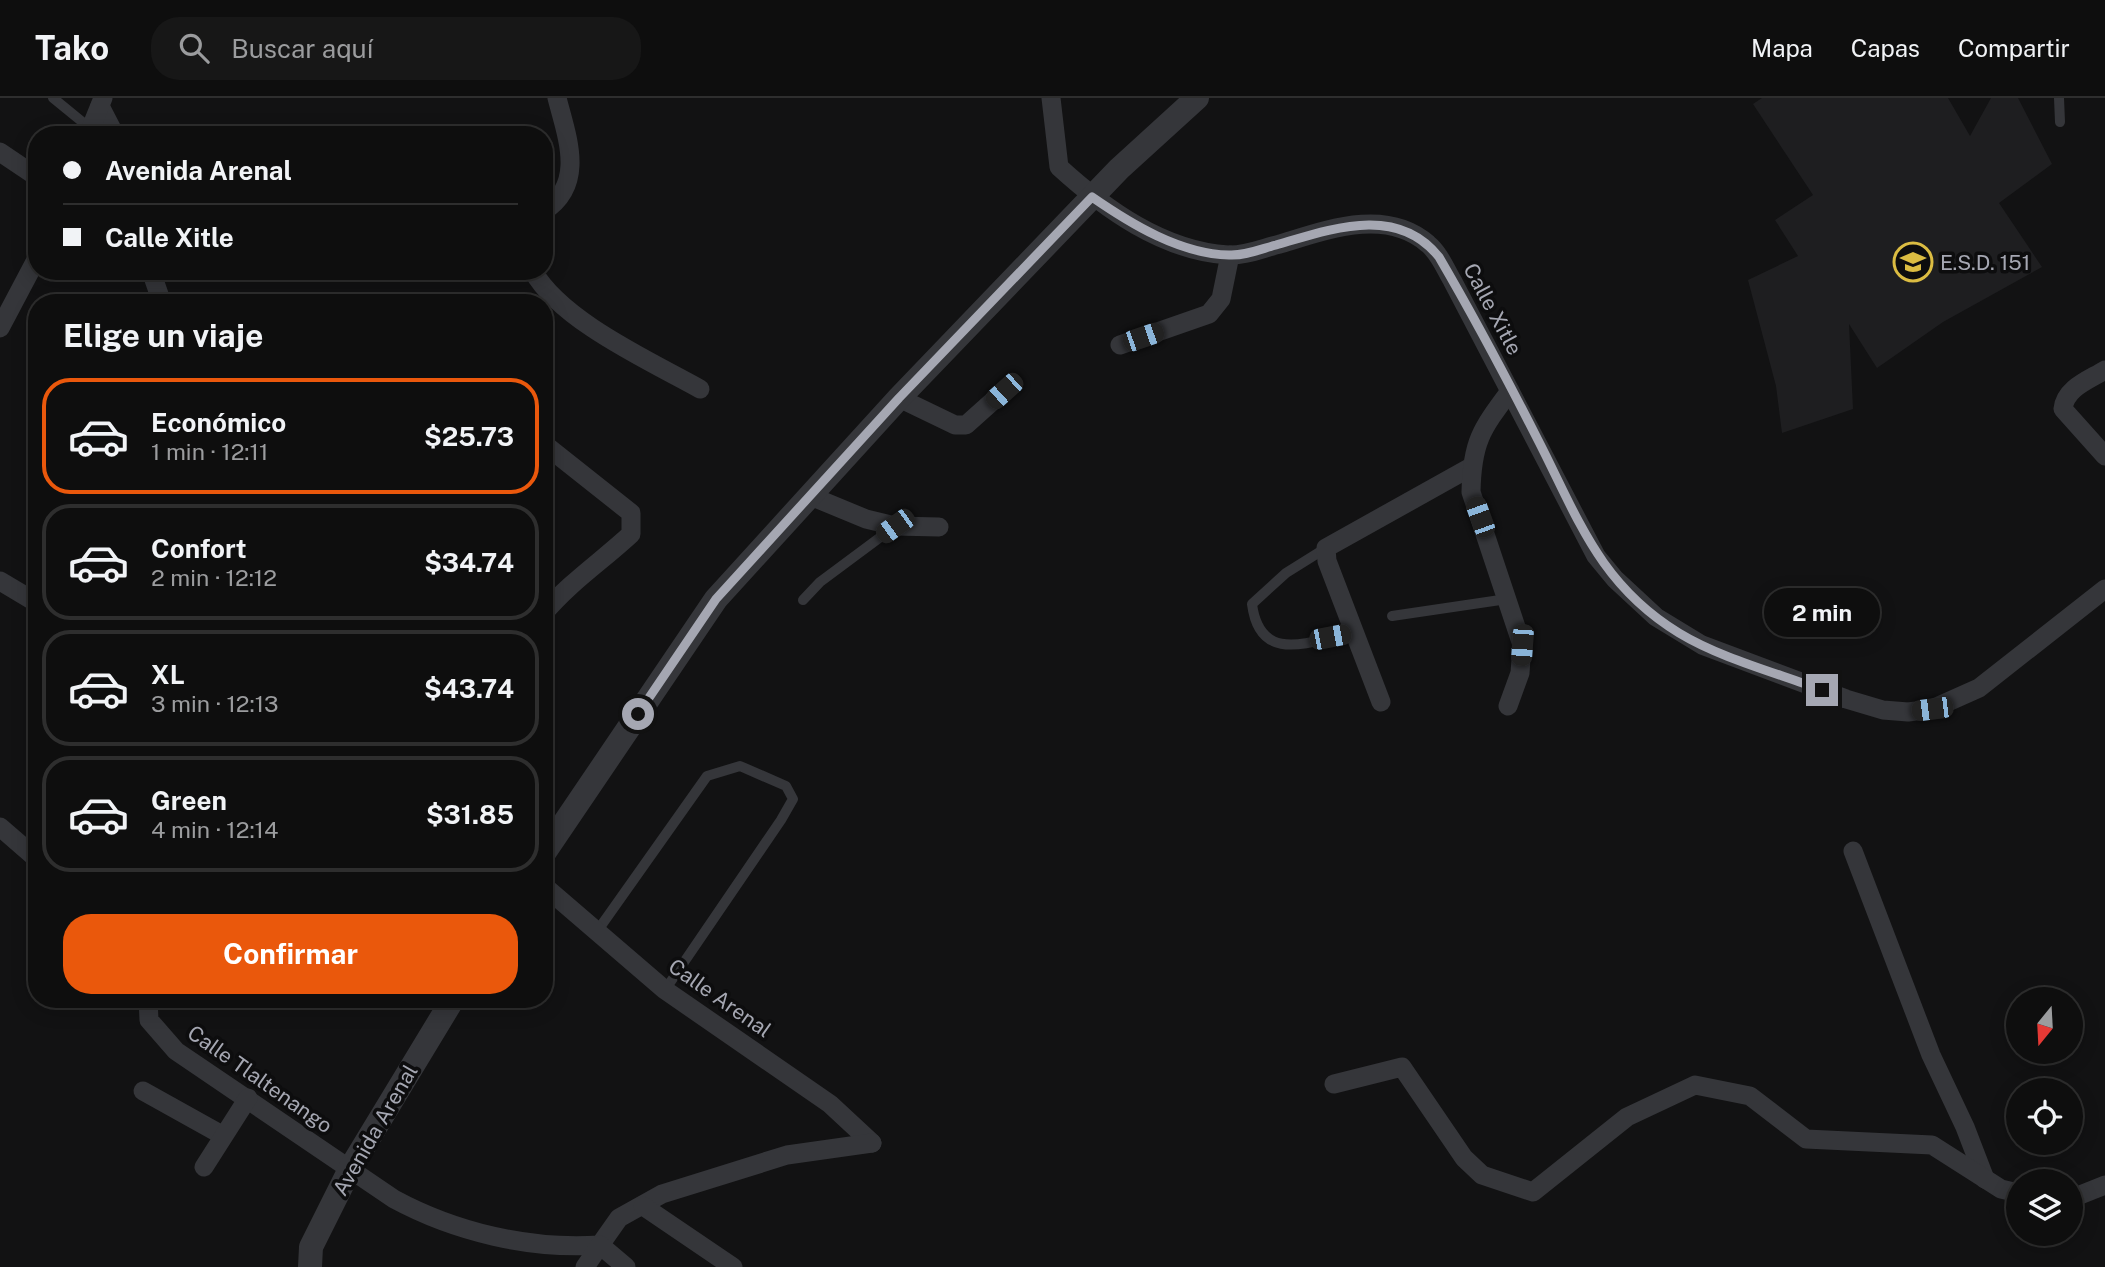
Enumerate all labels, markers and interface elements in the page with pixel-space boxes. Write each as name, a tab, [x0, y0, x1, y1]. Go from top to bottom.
search box	[151, 17, 641, 80]
text: Tako	[35, 29, 109, 67]
icon: search	[175, 29, 213, 67]
text: Buscar aquí	[231, 33, 373, 64]
text: Mapa	[1751, 34, 1813, 62]
text: Capas	[1851, 34, 1920, 62]
text: Compartir	[1958, 34, 2070, 62]
text: Avenida Arenal	[105, 155, 292, 186]
text: Calle Xitle	[105, 222, 234, 253]
school or university icon: E.S.D. 151	[1892, 241, 1934, 283]
place label: E.S.D. 151	[1940, 250, 2030, 275]
street label: Calle Xitle	[1458, 259, 1528, 359]
text: Elige un viaje	[63, 317, 263, 354]
car	[1120, 320, 1167, 354]
car	[982, 369, 1027, 413]
icon: car	[67, 405, 130, 468]
text: Económico	[151, 407, 286, 438]
text: $25.73	[424, 421, 514, 452]
text: 1 min · 12:11	[151, 438, 268, 465]
car	[1463, 494, 1498, 540]
car	[872, 505, 919, 547]
icon: car	[67, 531, 130, 594]
text: Confort	[151, 533, 247, 564]
text: $34.74	[424, 547, 514, 578]
text: 2 min · 12:12	[151, 564, 277, 591]
callout: 2 min	[1764, 588, 1880, 638]
text: 2 min	[1792, 599, 1852, 626]
car	[1308, 623, 1353, 651]
car	[1511, 623, 1534, 667]
icon: car	[67, 657, 130, 720]
text: XL	[151, 659, 185, 690]
text: $43.74	[424, 673, 514, 704]
route end	[1806, 674, 1838, 706]
text: 3 min · 12:13	[151, 690, 279, 717]
car	[1910, 696, 1955, 722]
route start	[622, 698, 654, 730]
icon: car	[67, 783, 130, 846]
text: Green	[151, 785, 227, 816]
text: $31.85	[426, 799, 514, 830]
text: 4 min · 12:14	[151, 816, 278, 843]
button: Confirmar	[63, 914, 518, 994]
street label: Calle Arenal	[664, 953, 776, 1043]
north arrow	[2006, 987, 2082, 1064]
map controls	[2006, 987, 2083, 1246]
street label: Calle Tlaltenango	[183, 1020, 337, 1138]
street label: Avenida Arenal	[327, 1060, 423, 1200]
button: locate	[2006, 1078, 2083, 1155]
button: layers	[2006, 1169, 2083, 1246]

